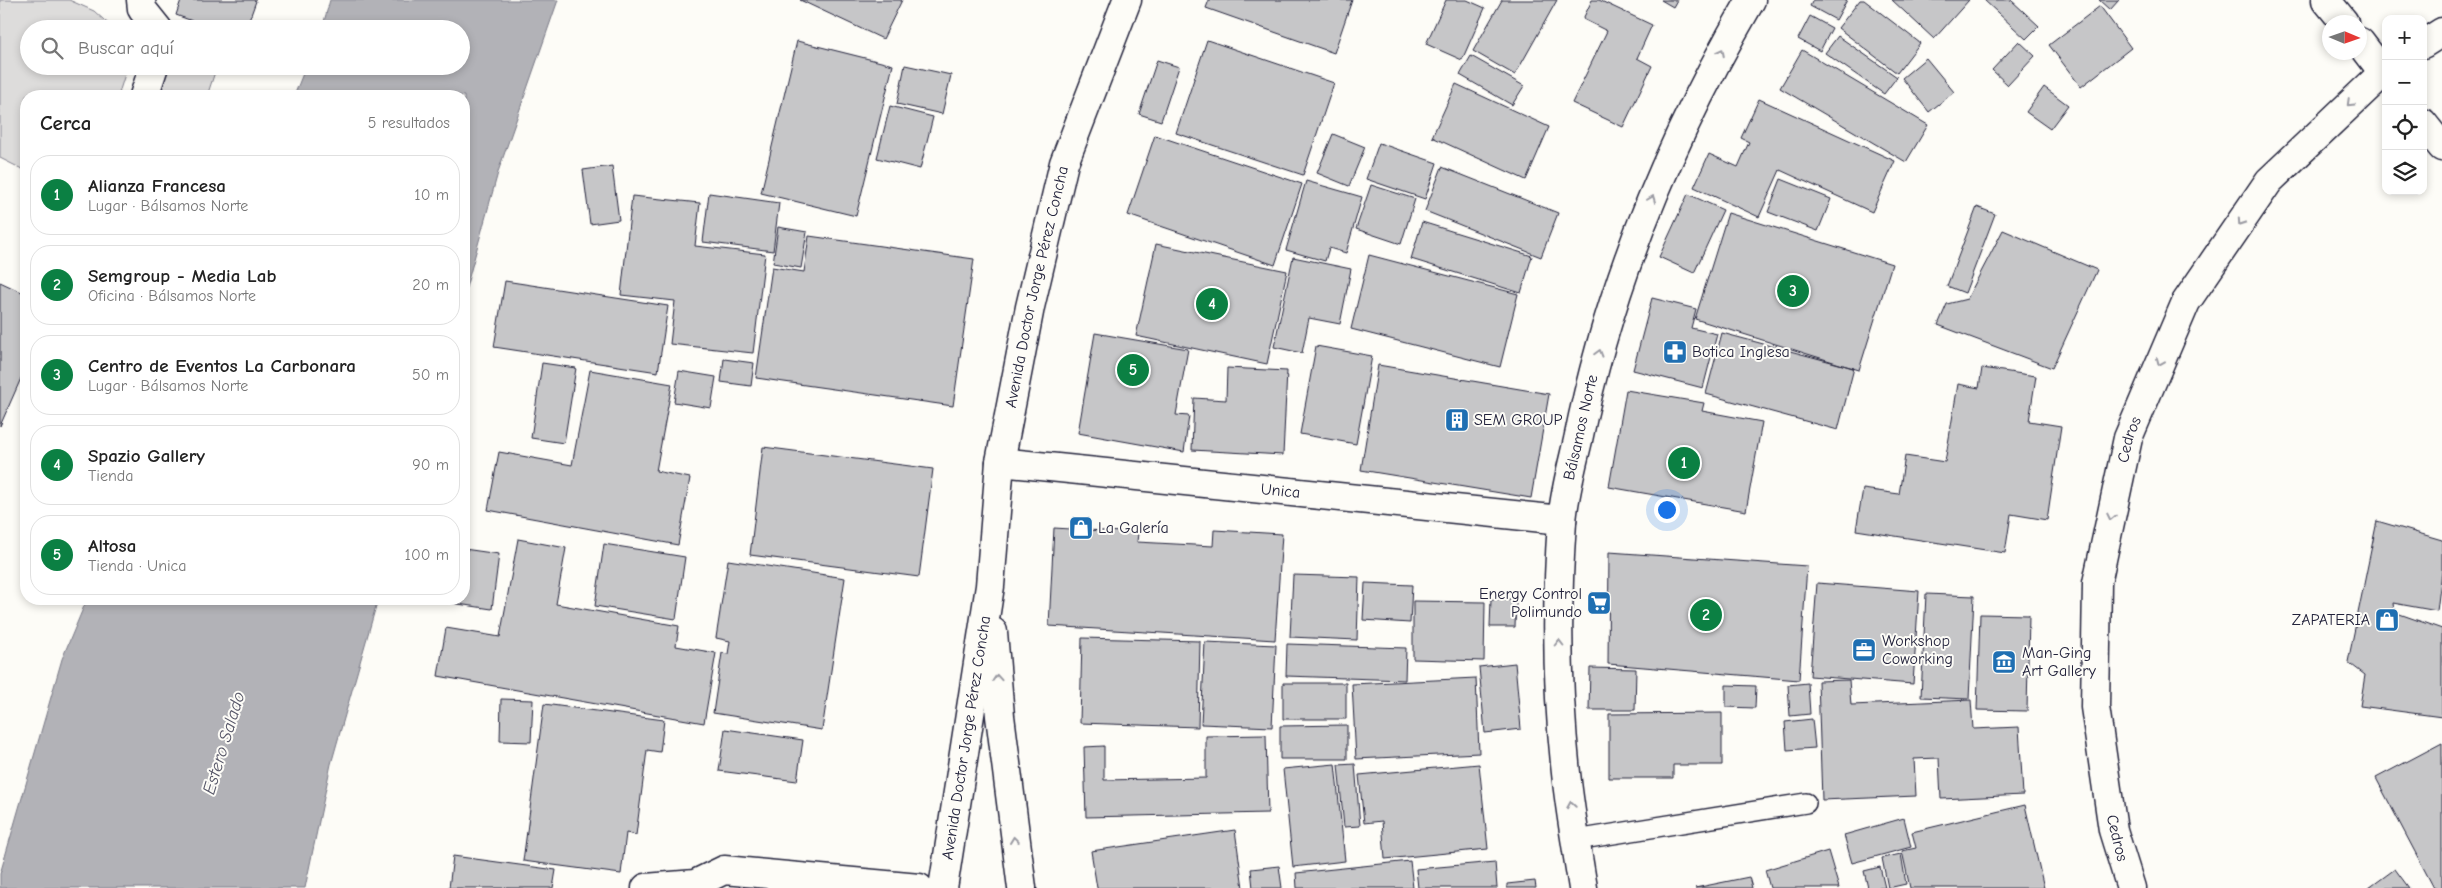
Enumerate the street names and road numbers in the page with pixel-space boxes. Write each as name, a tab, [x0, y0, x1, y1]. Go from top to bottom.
street label: Avenida Doctor Jorge Pérez Concha	[1002, 164, 1072, 409]
street label: Bálsamos Norte	[1560, 373, 1602, 482]
street label: Cedros	[2114, 414, 2145, 464]
street label: Unica	[1260, 480, 1301, 502]
street label: Avenida Doctor Jorge Pérez Concha	[938, 614, 994, 861]
street label: Cedros	[2103, 813, 2132, 864]

